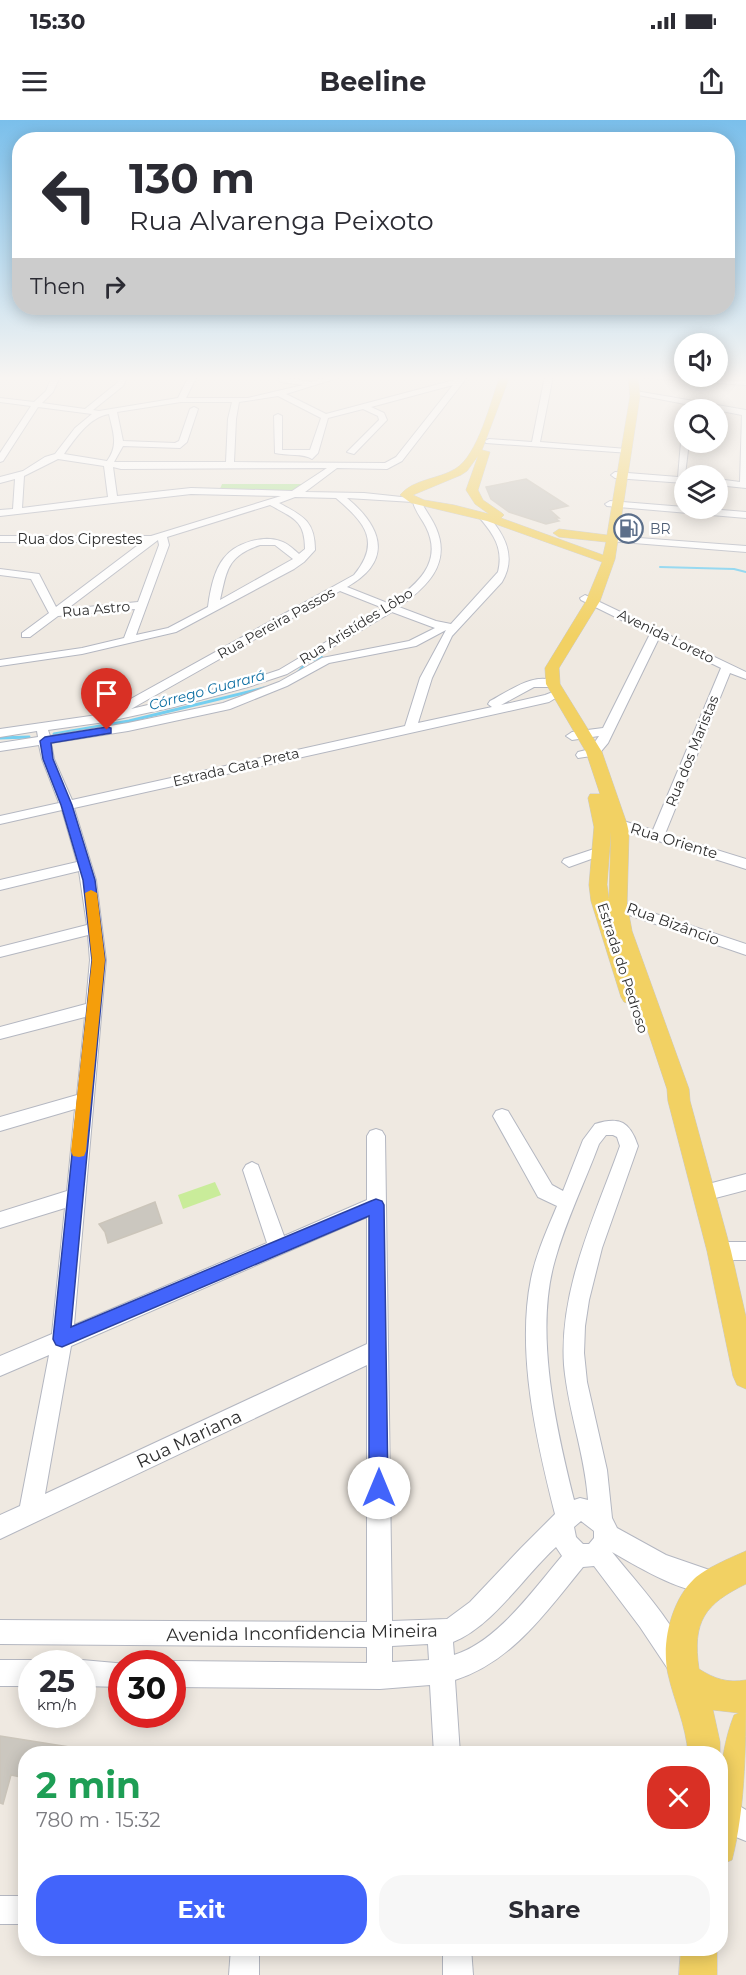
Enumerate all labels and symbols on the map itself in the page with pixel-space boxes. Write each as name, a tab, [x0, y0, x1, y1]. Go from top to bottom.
fuel station icon: BR	[613, 513, 645, 545]
place label: BR	[650, 520, 671, 538]
street label: Rua dos Ciprestes	[18, 530, 143, 548]
street label: Rua Pereira Passos	[214, 583, 338, 663]
street label: Rua Aristídes Lôbo	[296, 584, 416, 668]
street label: Rua Astro	[61, 597, 131, 621]
street label: Avenida Loreto	[615, 605, 717, 667]
water label: Córrego Guarará	[147, 666, 267, 714]
pin	[81, 668, 132, 730]
street label: Rua dos Maristas	[661, 693, 723, 809]
street label: Estrada Cata Preta	[171, 744, 301, 790]
street label: Rua Oriente	[628, 818, 720, 863]
street label: Rua Bizâncio	[624, 898, 722, 949]
street label: Estrada do Pedroso	[593, 901, 653, 1036]
street label: Rua Mariana	[133, 1405, 245, 1473]
position arrow	[347, 1456, 411, 1520]
street label: Avenida Inconfidencia Mineira	[166, 1620, 438, 1646]
speed limit sign: 30	[108, 1650, 186, 1728]

